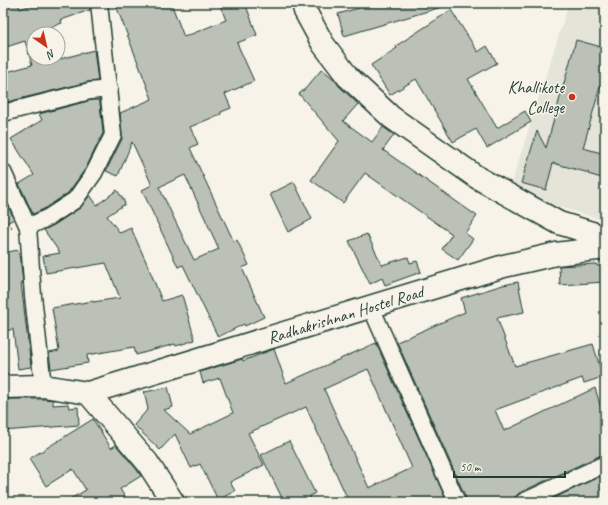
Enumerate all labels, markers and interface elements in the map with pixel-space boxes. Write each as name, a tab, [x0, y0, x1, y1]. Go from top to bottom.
north arrow	[26, 26, 66, 66]
text: N	[43, 47, 58, 63]
place label: Khallikote College	[508, 77, 565, 118]
marker: Khallikote College	[567, 92, 577, 102]
street label: Radhakrishnan Hostel Road	[265, 281, 428, 349]
scale bar	[454, 453, 565, 479]
text: 50 m	[460, 459, 482, 475]

